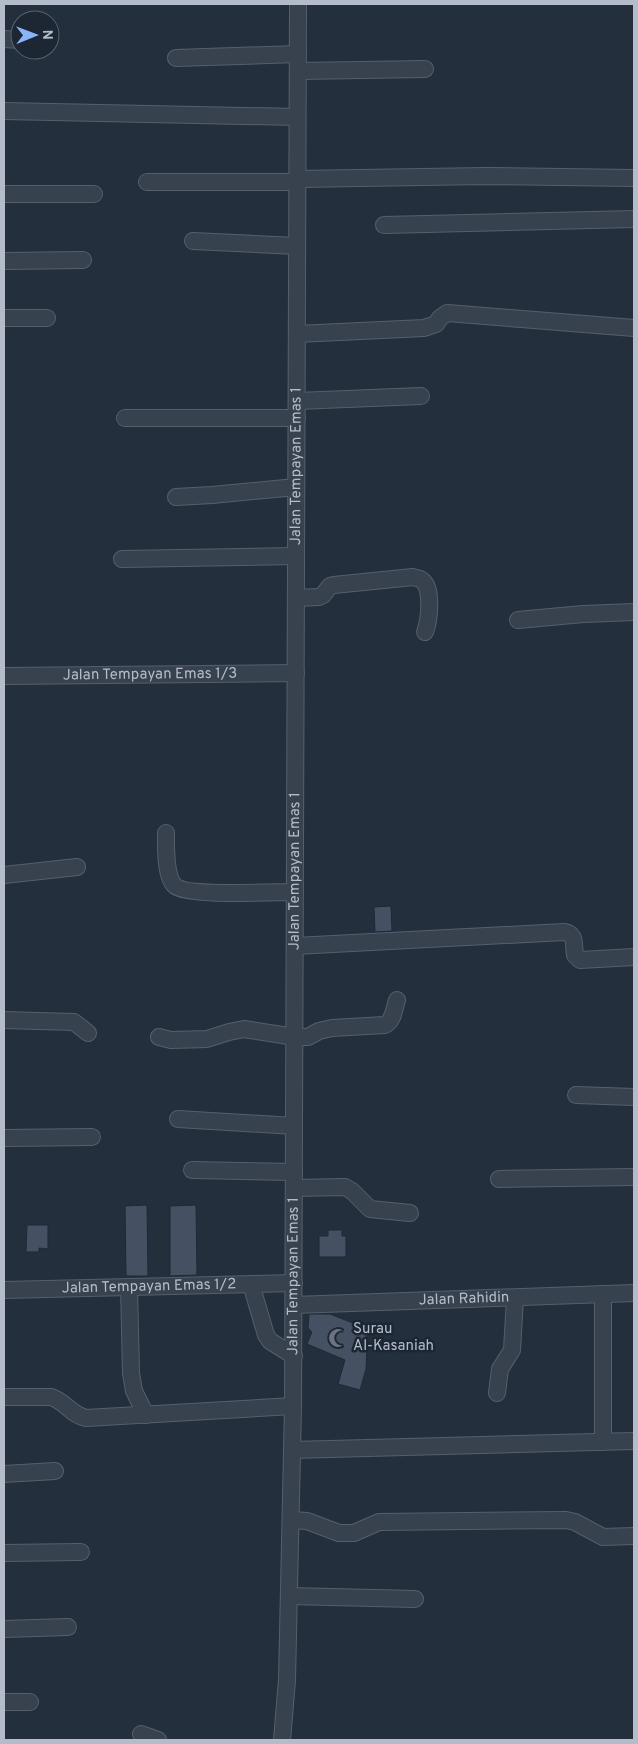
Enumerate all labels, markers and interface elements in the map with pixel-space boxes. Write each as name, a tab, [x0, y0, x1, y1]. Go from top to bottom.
north arrow	[10, 10, 60, 60]
text: N	[38, 30, 55, 40]
street label: Jalan Tempayan Emas 1	[287, 387, 306, 545]
street label: Jalan Tempayan Emas 1/3	[63, 664, 237, 685]
street label: Jalan Tempayan Emas 1	[285, 792, 305, 950]
street label: Jalan Tempayan Emas 1	[284, 1197, 303, 1355]
street label: Jalan Tempayan Emas 1/2	[61, 1275, 236, 1298]
street label: Jalan Rahidin	[418, 1288, 510, 1310]
place label: Surau Al-Kasaniah	[353, 1320, 434, 1356]
mosque icon: Surau Al-Kasaniah	[327, 1327, 349, 1349]

